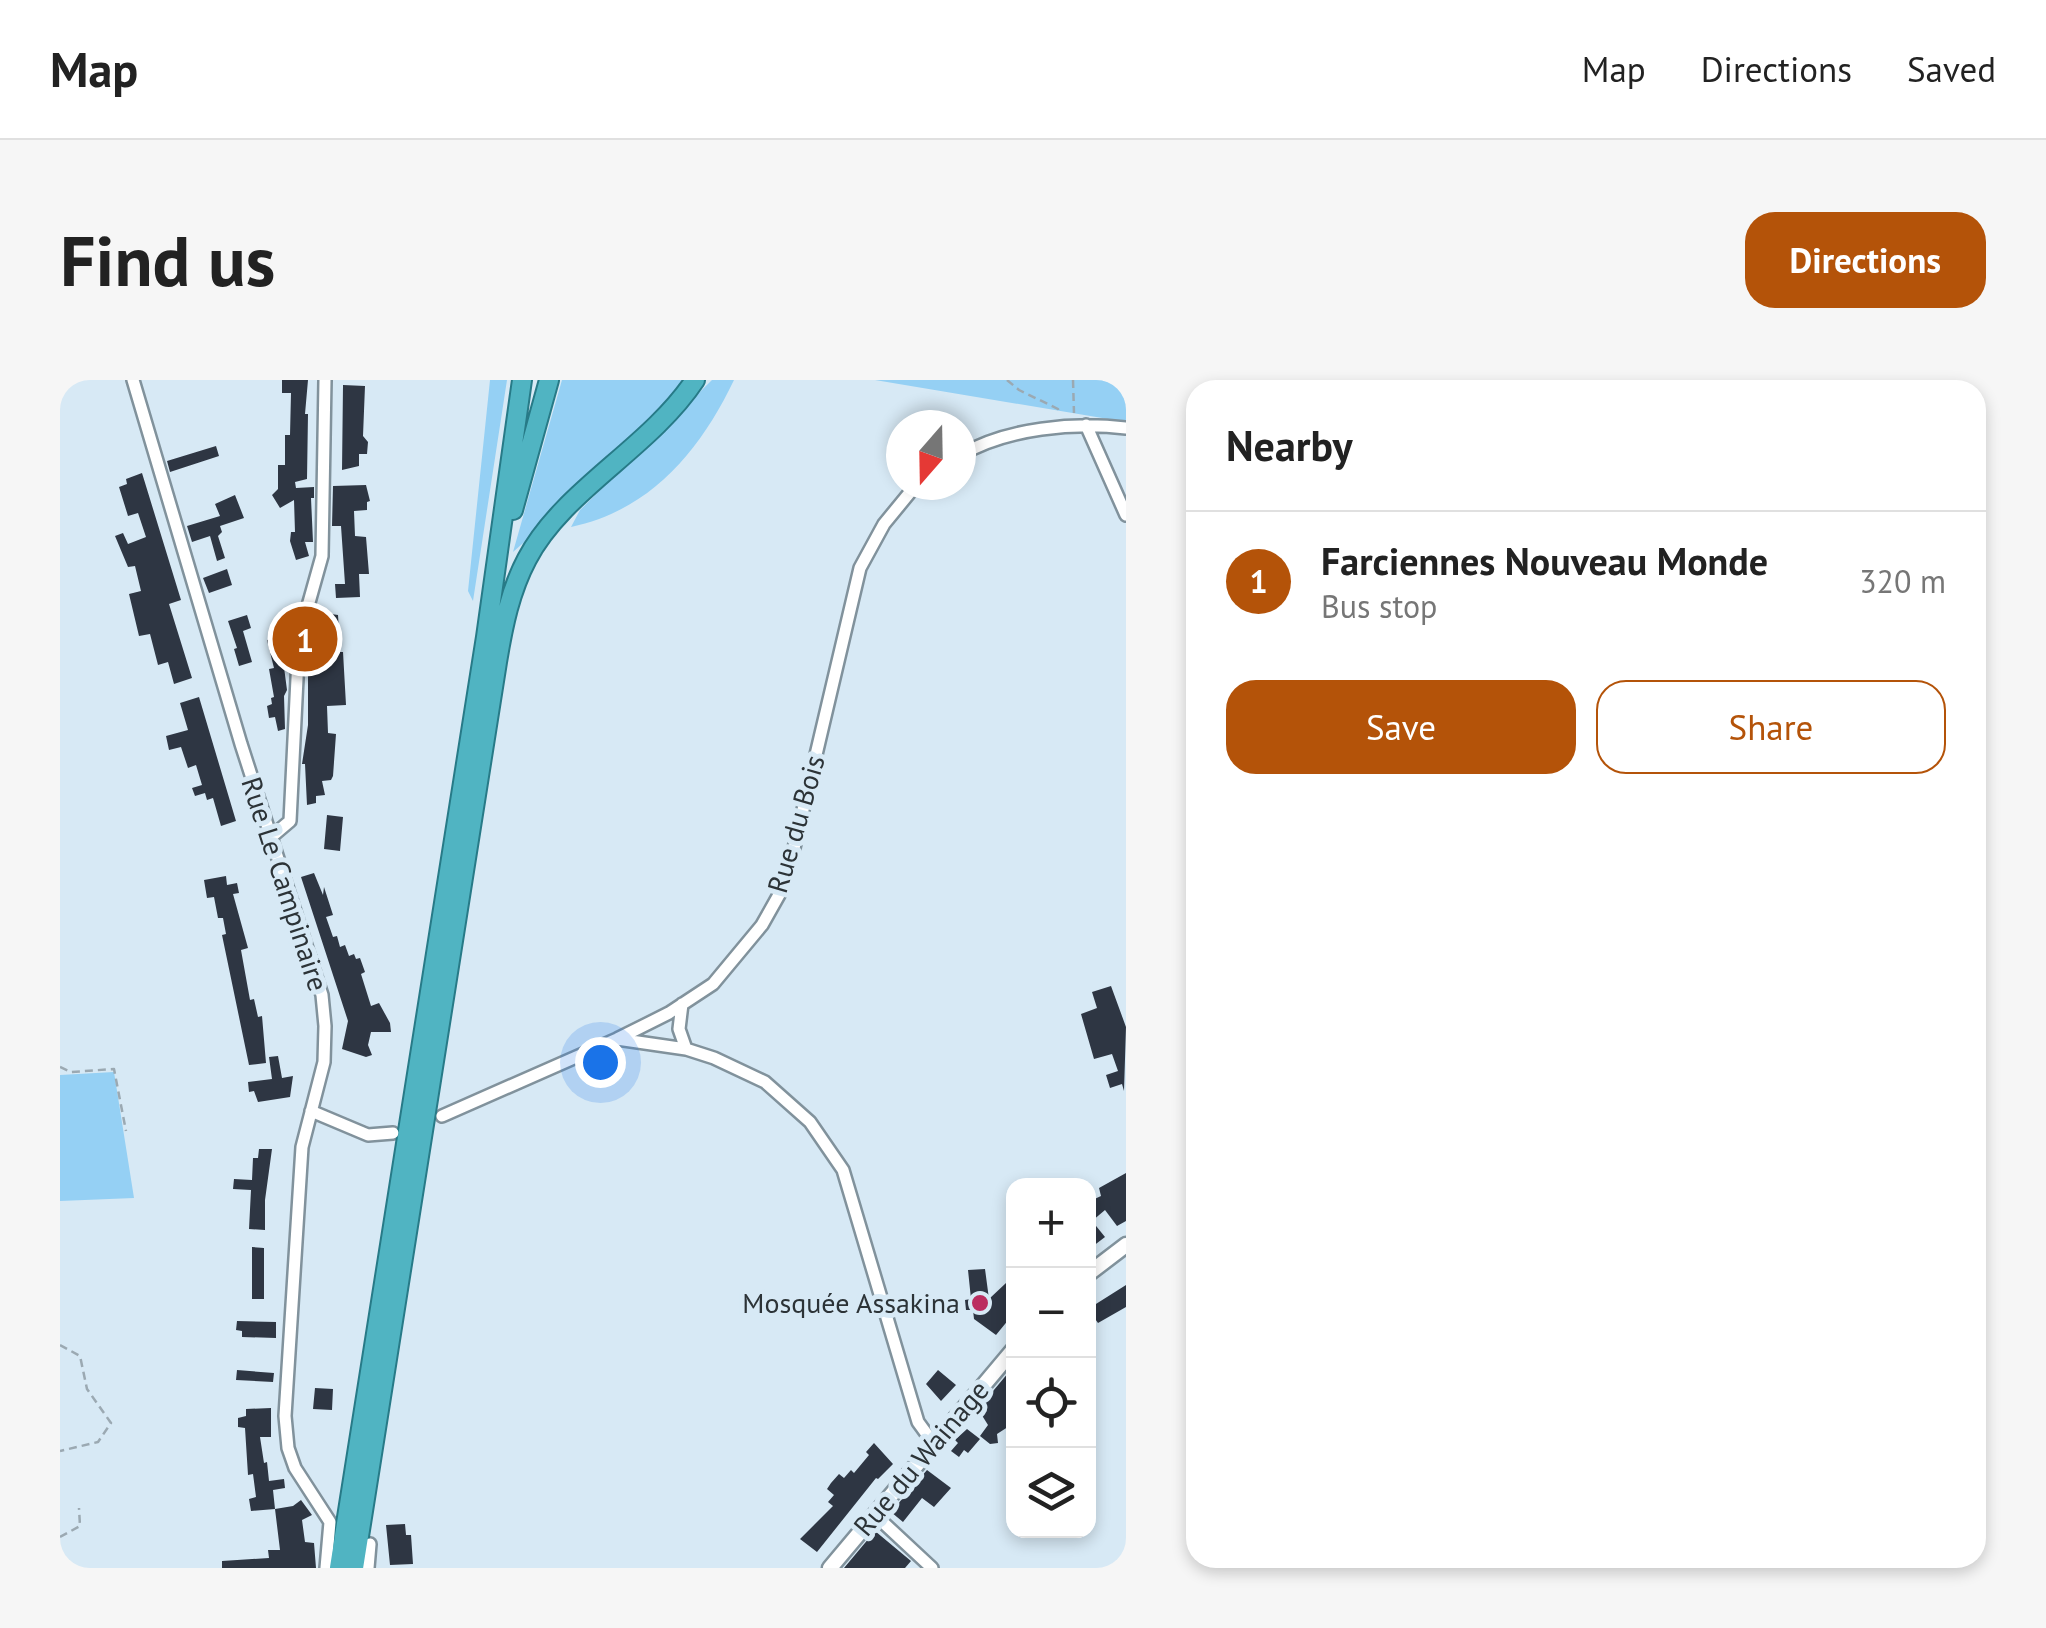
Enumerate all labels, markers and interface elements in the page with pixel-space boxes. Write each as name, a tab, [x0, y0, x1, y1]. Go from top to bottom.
text: Map	[50, 38, 138, 100]
text: Map	[1582, 46, 1646, 92]
text: Directions	[1701, 46, 1852, 92]
text: Saved	[1907, 46, 1996, 92]
button: Directions	[1745, 212, 1986, 308]
text: Find us	[60, 215, 275, 305]
north arrow	[886, 410, 976, 500]
text: Nearby	[1226, 418, 1353, 473]
text: Farciennes Nouveau Monde	[1321, 536, 1768, 585]
text: 1	[1249, 560, 1268, 602]
text: 320 m	[1859, 560, 1946, 602]
text: Bus stop	[1321, 585, 1437, 627]
pin: 1	[272, 602, 338, 676]
button: Save	[1226, 680, 1576, 774]
button: Share	[1596, 680, 1946, 774]
street label: Rue du Bois	[758, 751, 833, 897]
street label: Rue Le Campinaire	[233, 772, 338, 996]
your location	[575, 1037, 626, 1088]
map controls	[1006, 1178, 1096, 1538]
button: +	[1006, 1178, 1096, 1268]
button: −	[1006, 1268, 1096, 1358]
place label: Mosquée Assakina	[742, 1284, 960, 1321]
marker: Mosquée Assakina	[969, 1292, 991, 1314]
button: locate	[1006, 1358, 1096, 1448]
street label: Rue du Wainage	[845, 1372, 997, 1543]
button: layers	[1006, 1448, 1096, 1538]

